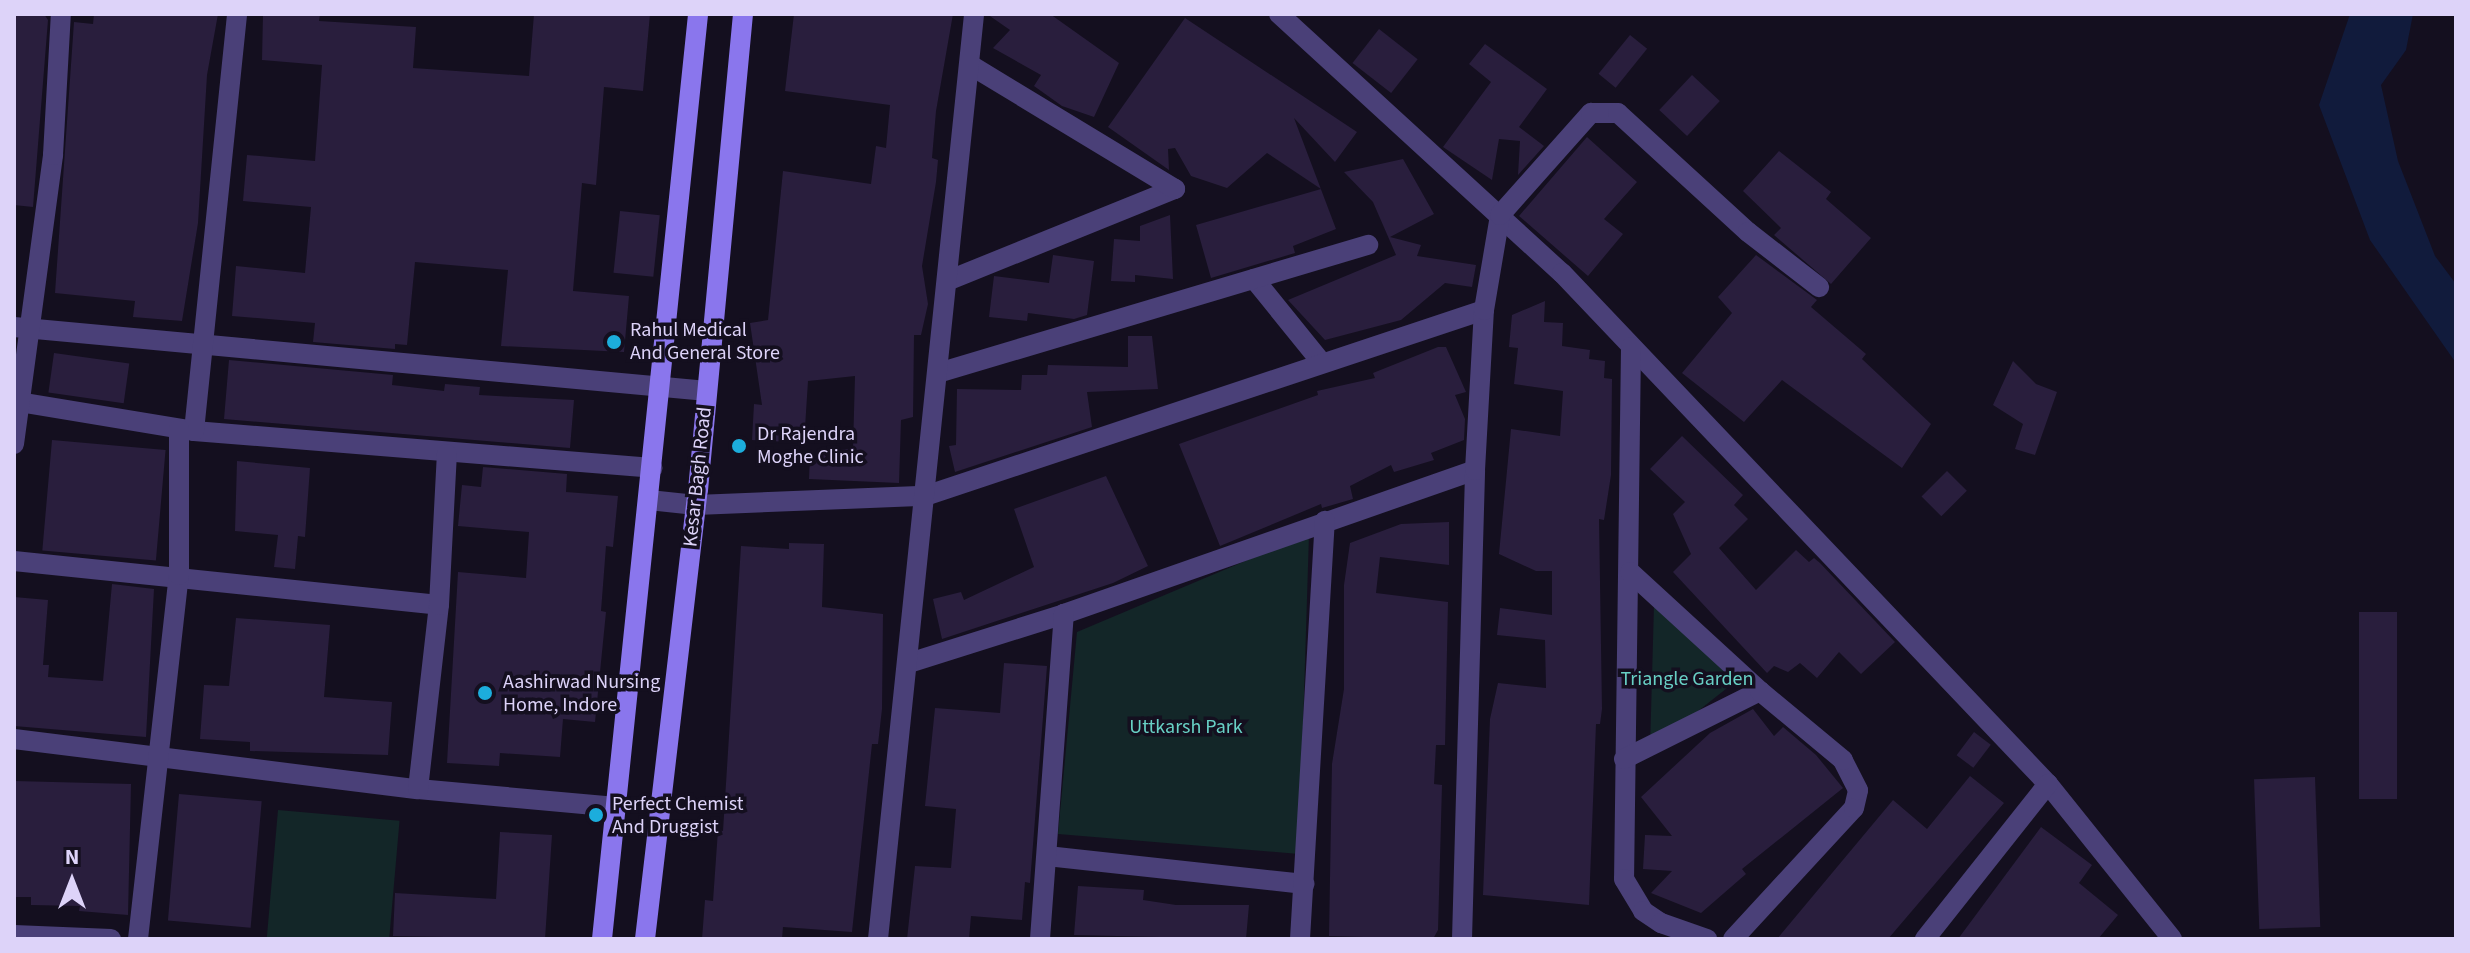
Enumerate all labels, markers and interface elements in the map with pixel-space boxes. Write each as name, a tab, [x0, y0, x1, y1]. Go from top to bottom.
place label: Rahul Medical And General Store	[630, 318, 780, 365]
marker: Rahul Medical And General Store	[605, 333, 623, 351]
street label: Kesar Bagh Road	[679, 406, 717, 548]
place label: Dr Rajendra Moghe Clinic	[757, 422, 864, 469]
marker: Dr Rajendra Moghe Clinic	[728, 435, 750, 457]
park label: Triangle Garden	[1621, 667, 1753, 691]
place label: Aashirwad Nursing Home, Indore	[503, 670, 660, 717]
marker: Aashirwad Nursing Home, Indore	[474, 682, 496, 704]
park label: Uttkarsh Park	[1129, 715, 1243, 739]
place label: Perfect Chemist And Druggist	[612, 792, 743, 839]
marker: Perfect Chemist And Druggist	[587, 806, 605, 824]
north arrow	[32, 841, 112, 921]
text: N	[65, 841, 79, 873]

